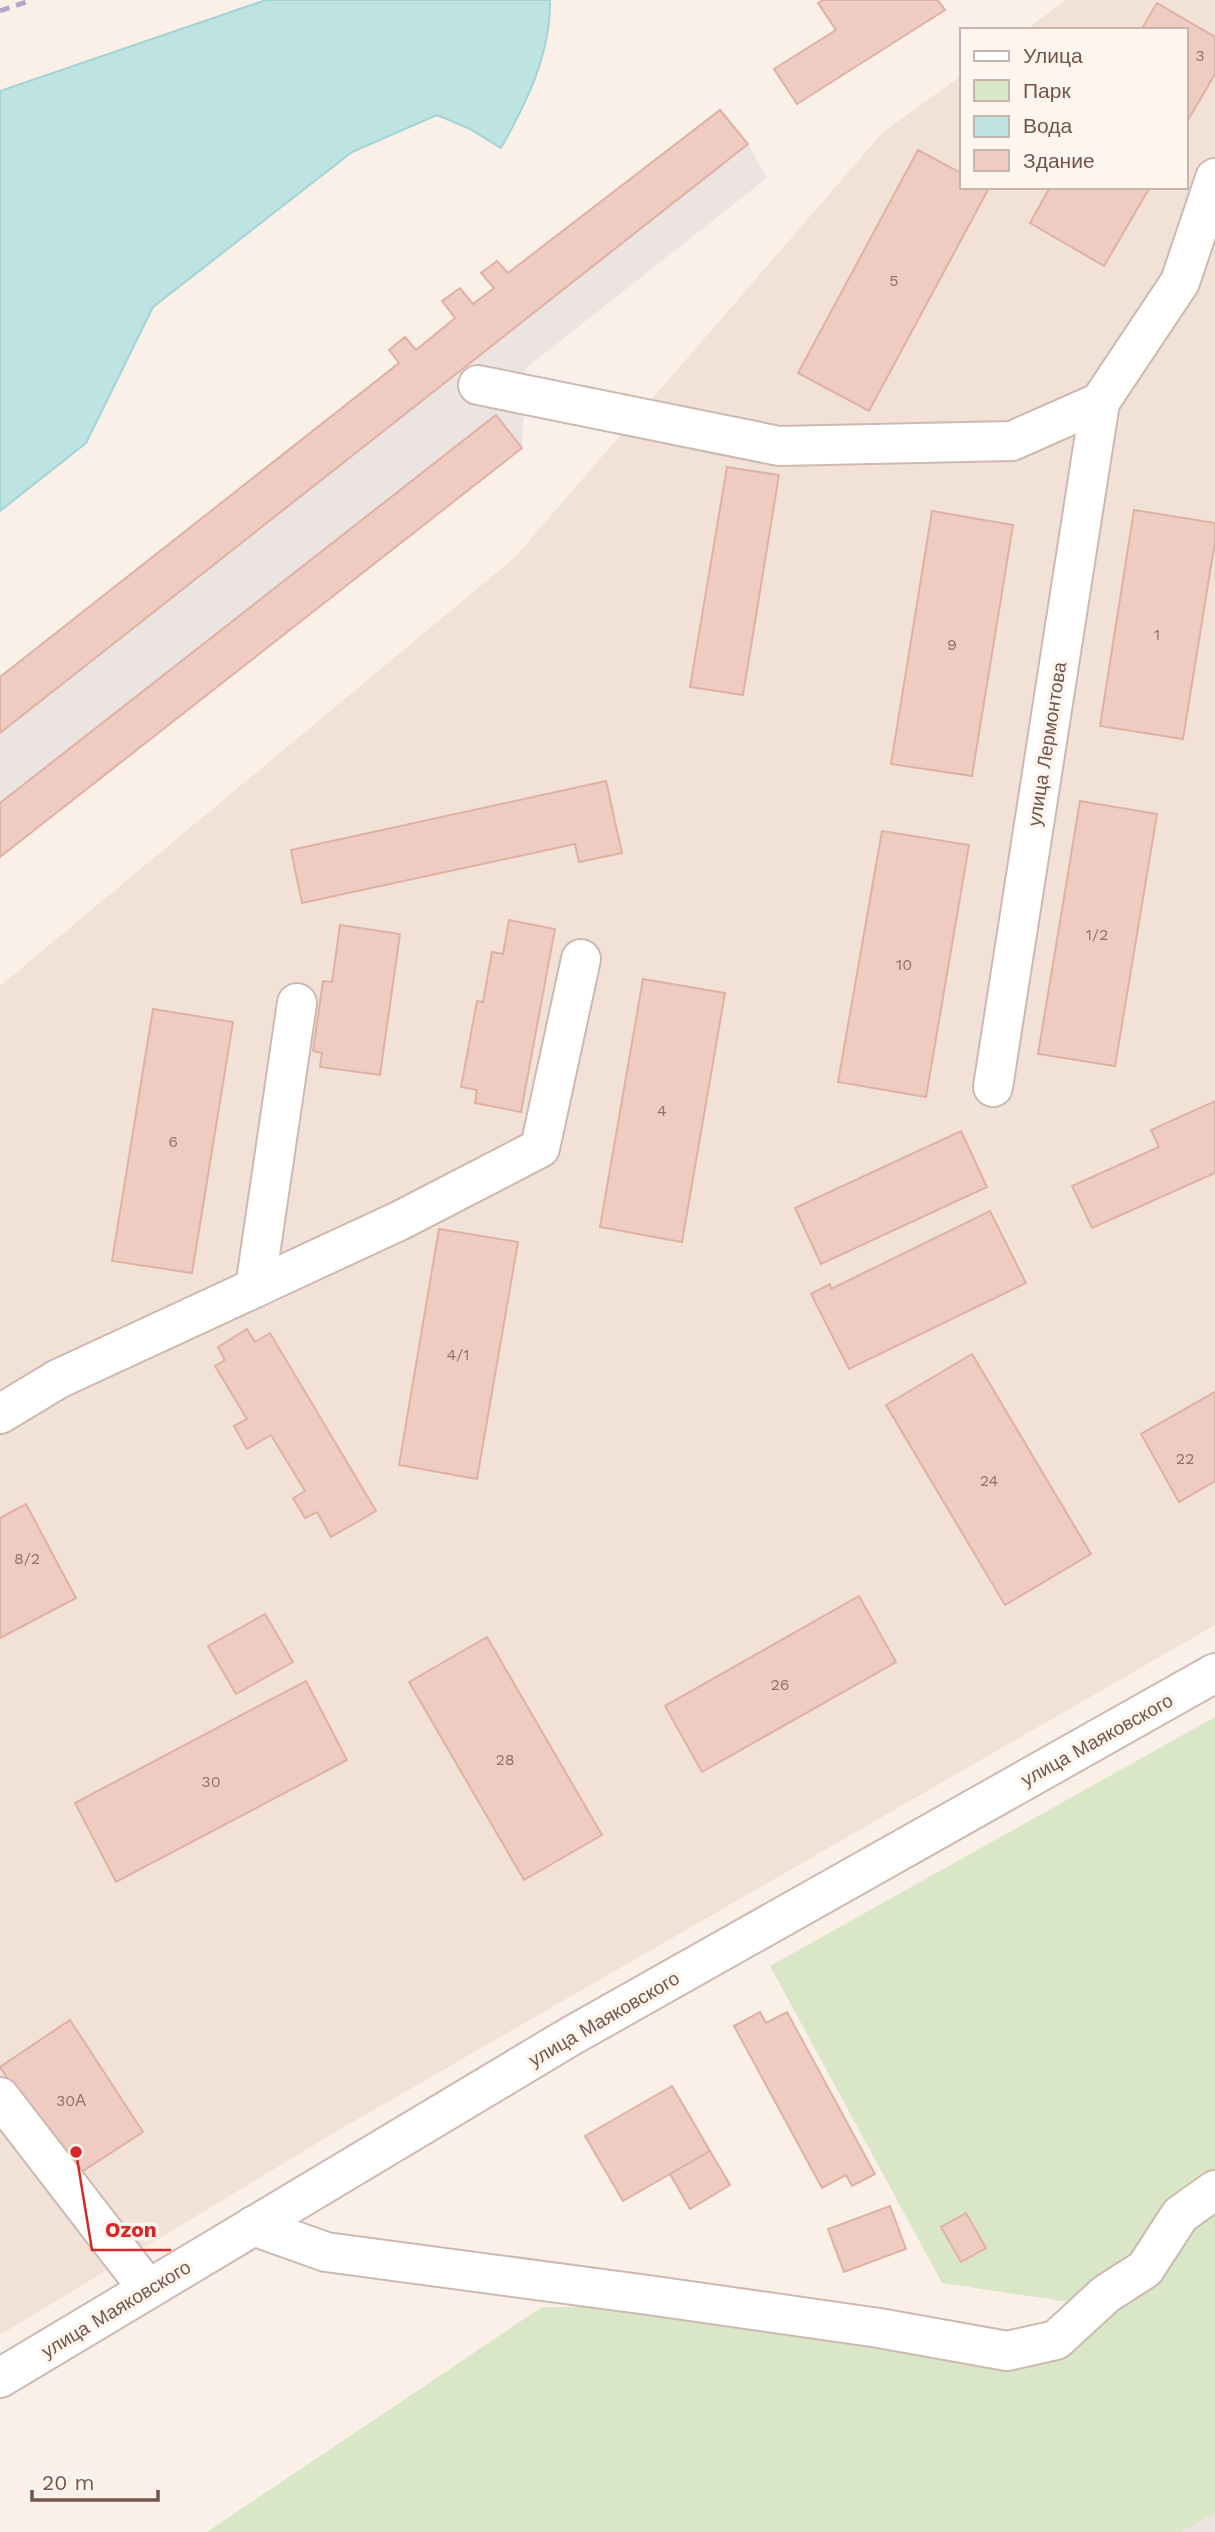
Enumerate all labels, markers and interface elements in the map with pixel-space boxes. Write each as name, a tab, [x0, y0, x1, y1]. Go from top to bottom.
legend	[960, 28, 1187, 189]
text: Улица	[1023, 43, 1083, 68]
house number: 3	[1195, 46, 1205, 65]
text: Парк	[1023, 78, 1071, 103]
text: Вода	[1023, 113, 1072, 138]
text: Здание	[1023, 148, 1095, 173]
house number: 5	[889, 271, 899, 290]
house number: 1	[1154, 625, 1160, 644]
house number: 9	[947, 635, 957, 654]
street label: улица Лермонтова	[1023, 660, 1071, 828]
house number: 1/2	[1086, 925, 1108, 944]
house number: 10	[896, 955, 912, 974]
house number: 4	[657, 1101, 667, 1120]
house number: 6	[168, 1132, 178, 1151]
house number: 4/1	[446, 1345, 470, 1364]
house number: 22	[1176, 1449, 1194, 1468]
house number: 24	[980, 1471, 999, 1490]
house number: 8/2	[14, 1549, 40, 1568]
house number: 26	[770, 1675, 790, 1694]
street label: улица Маяковского	[1017, 1689, 1177, 1791]
house number: 28	[495, 1750, 515, 1769]
house number: 30	[201, 1772, 221, 1791]
street label: улица Маяковского	[525, 1966, 683, 2072]
house number: 30А	[56, 2091, 86, 2110]
callout: Ozon	[92, 2208, 171, 2250]
text: Ozon	[105, 2217, 157, 2242]
street label: улица Маяковского	[37, 2255, 195, 2363]
scale bar	[32, 2458, 158, 2502]
text: 20 m	[42, 2470, 94, 2495]

